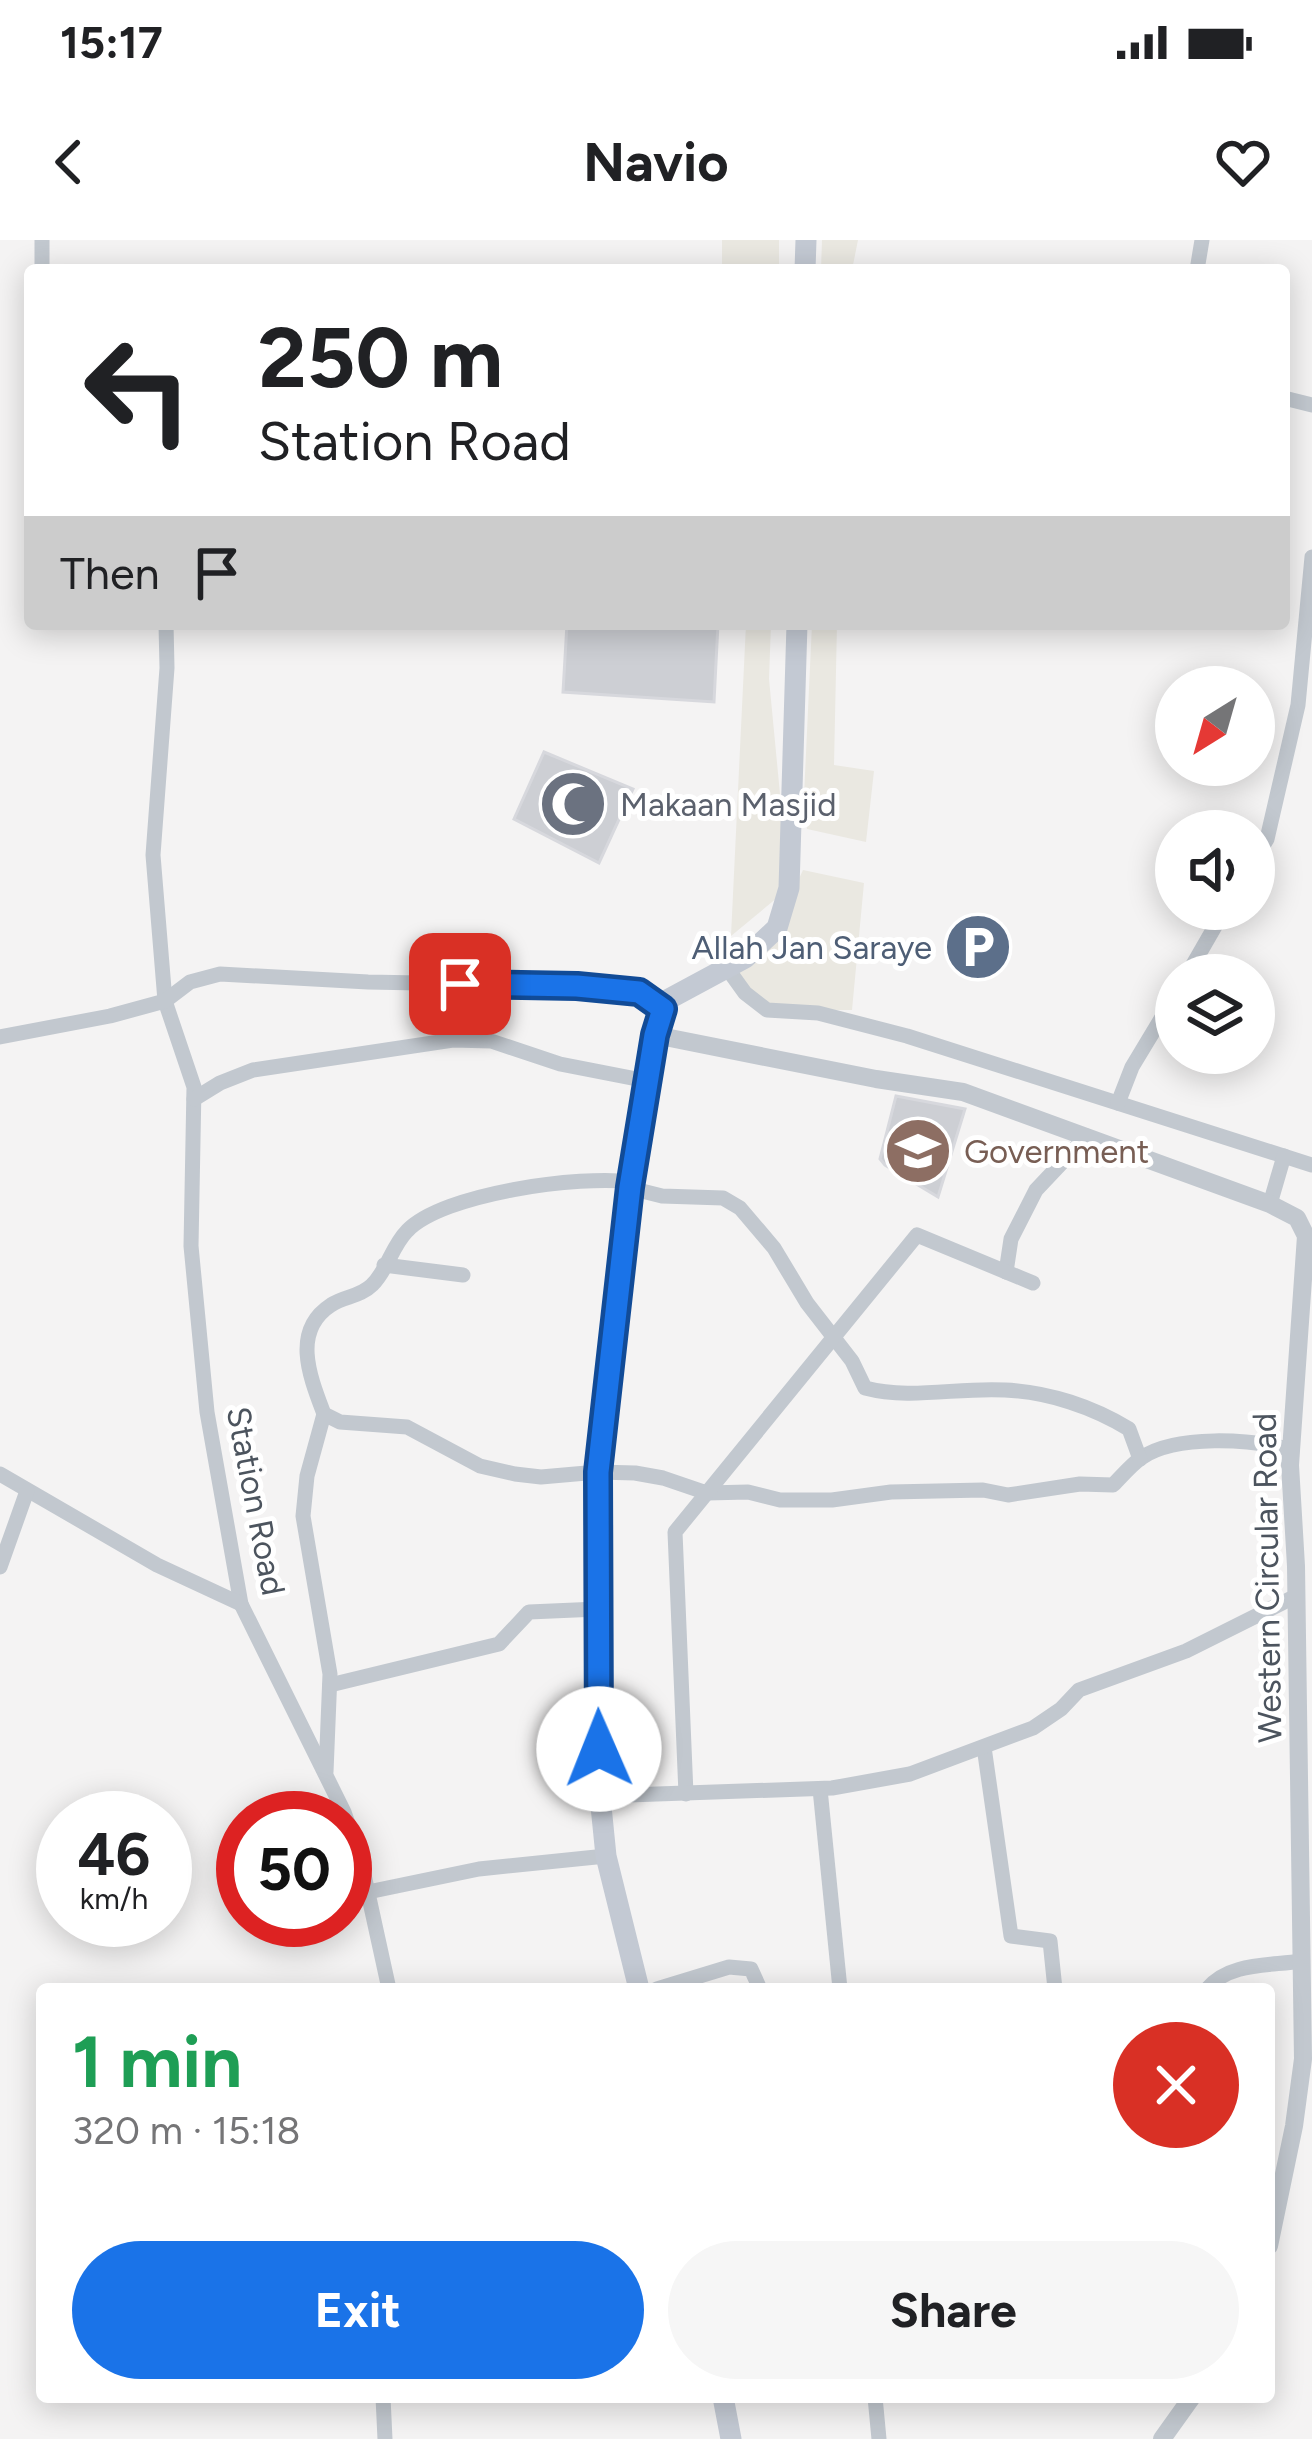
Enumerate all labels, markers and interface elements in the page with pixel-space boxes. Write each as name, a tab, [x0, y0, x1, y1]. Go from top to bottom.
text: 15:17	[60, 15, 163, 69]
icon: back	[36, 129, 102, 195]
icon: heart	[1210, 129, 1276, 195]
text: Navio	[583, 130, 729, 195]
text: 250 m	[258, 307, 503, 408]
icon: left	[60, 312, 216, 468]
text: Station Road	[258, 409, 571, 474]
icon: arrive	[184, 540, 250, 606]
text: Then	[60, 546, 160, 600]
north arrow	[1155, 666, 1275, 786]
map controls	[1155, 666, 1275, 1074]
mosque icon: Makaan Masjid	[538, 769, 608, 839]
place label: Makaan Masjid	[620, 785, 837, 824]
button: sound	[1155, 810, 1275, 930]
parking icon: Allah Jan Saraye	[943, 912, 1013, 982]
place label: Allah Jan Saraye	[692, 928, 932, 967]
pin	[409, 933, 511, 1035]
icon: arrive	[427, 951, 493, 1017]
button: layers	[1155, 954, 1275, 1074]
school or university icon: Government	[883, 1116, 953, 1186]
place label: Government	[964, 1132, 1149, 1171]
street label: Station Road	[219, 1403, 293, 1599]
street label: Western Circular Road	[1245, 1413, 1289, 1743]
position arrow	[536, 1686, 662, 1812]
speed limit sign: 50	[216, 1791, 372, 1947]
text: 46	[78, 1818, 150, 1890]
text: km/h	[80, 1880, 148, 1917]
text: 1 min	[72, 2019, 242, 2105]
button: close	[1113, 2022, 1239, 2148]
text: 320 m · 15:18	[72, 2107, 300, 2154]
button: Exit	[72, 2241, 644, 2379]
button: Share	[668, 2241, 1239, 2379]

